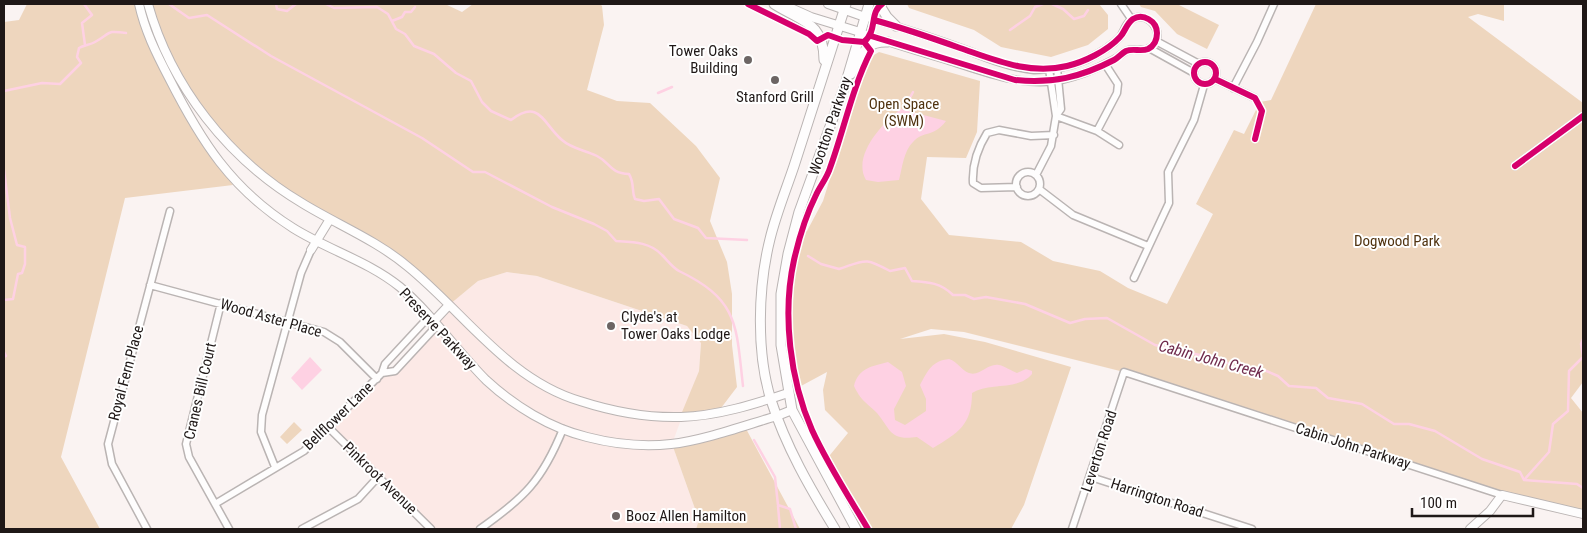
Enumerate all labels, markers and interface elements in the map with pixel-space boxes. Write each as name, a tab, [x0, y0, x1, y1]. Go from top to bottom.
place label: Tower Oaks Building	[669, 42, 738, 77]
marker: Tower Oaks Building	[742, 54, 754, 66]
marker: Stanford Grill	[769, 74, 781, 86]
street label: Wootton Parkway	[805, 74, 855, 178]
place label: Stanford Grill	[736, 88, 814, 106]
park label: Open Space (SWM)	[869, 95, 939, 130]
park label: Dogwood Park	[1354, 232, 1440, 250]
street label: Preserve Parkway	[396, 284, 480, 374]
street label: Wood Aster Place	[218, 295, 324, 341]
place label: Clyde's at Tower Oaks Lodge	[621, 308, 730, 343]
marker: Clyde's at Tower Oaks Lodge	[605, 320, 617, 332]
street label: Royal Fern Place	[105, 323, 147, 423]
water label: Cabin John Creek	[1157, 336, 1266, 382]
street label: Cranes Bill Court	[180, 341, 220, 441]
street label: Bellflower Lane	[299, 378, 377, 454]
street label: Leverton Road	[1077, 408, 1121, 494]
street label: Cabin John Parkway	[1293, 419, 1413, 473]
street label: Pinkroot Avenue	[339, 438, 421, 518]
street label: Harrington Road	[1108, 475, 1206, 521]
scale bar	[1412, 486, 1533, 518]
text: 100 m	[1420, 494, 1457, 512]
place label: Booz Allen Hamilton	[626, 507, 746, 525]
marker: Booz Allen Hamilton	[610, 510, 622, 522]

